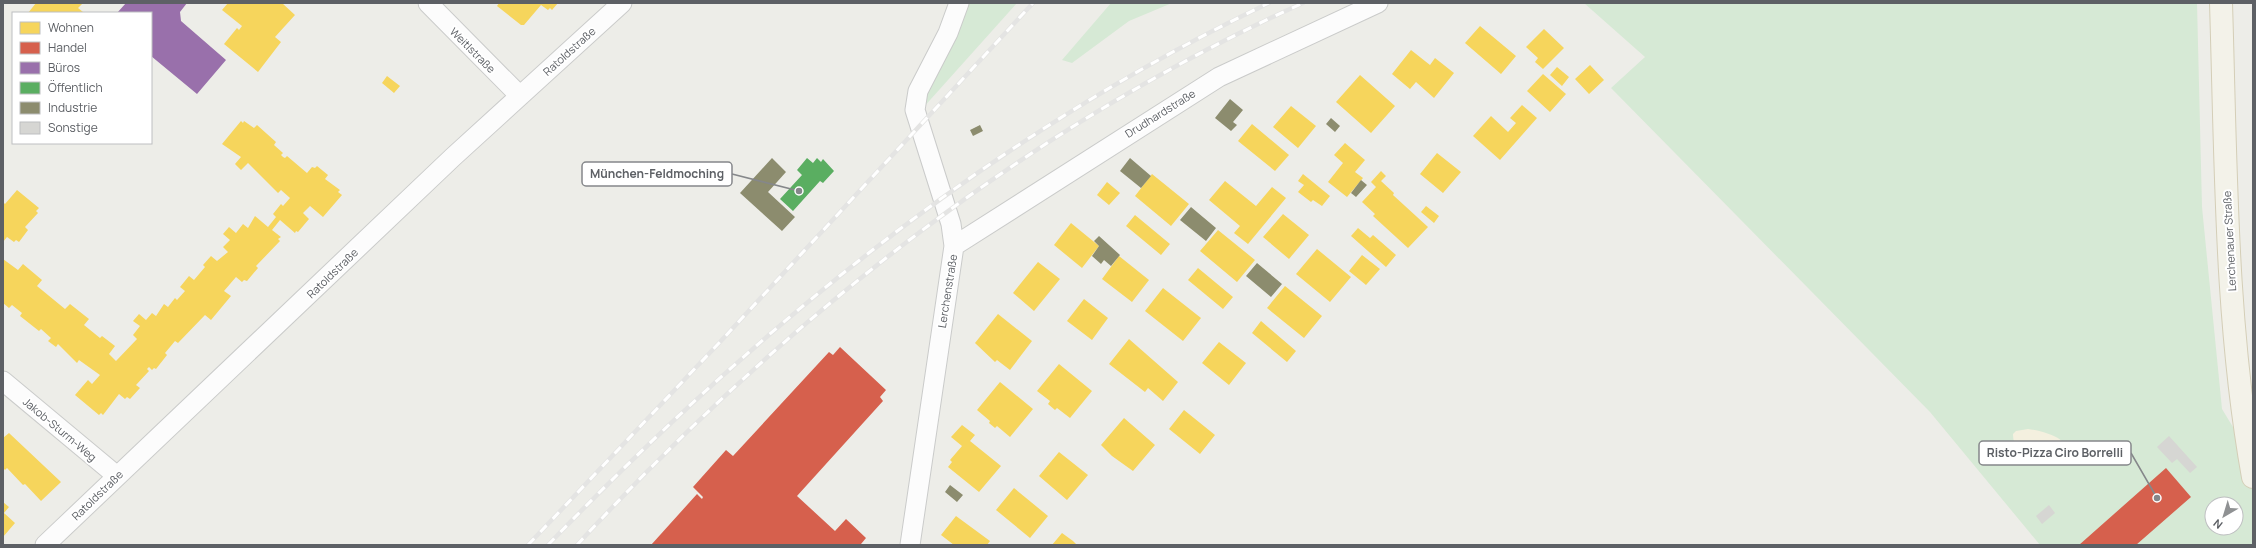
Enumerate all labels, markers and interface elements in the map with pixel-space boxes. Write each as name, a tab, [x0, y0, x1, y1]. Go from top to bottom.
legend	[12, 12, 152, 144]
text: Wohnen	[48, 19, 94, 36]
street label: Ratoldstraße	[540, 23, 599, 79]
street label: Weitlstraße	[447, 24, 499, 76]
text: Handel	[48, 39, 87, 56]
text: Büros	[48, 59, 80, 76]
text: Öffentlich	[48, 79, 103, 96]
street label: Drudhardstraße	[1122, 85, 1199, 141]
text: Industrie	[48, 99, 97, 116]
text: Sonstige	[48, 119, 98, 136]
callout: München-Feldmoching	[582, 162, 732, 186]
text: München-Feldmoching	[590, 165, 724, 182]
street label: Lerchenauer Straße	[2219, 190, 2239, 292]
street label: Ratoldstraße	[303, 244, 361, 301]
street label: Lerchenstraße	[934, 253, 960, 329]
street label: Jakob-Sturm-Weg	[20, 394, 100, 464]
callout: Risto-Pizza Ciro Borrelli	[1979, 441, 2131, 465]
text: Risto-Pizza Ciro Borrelli	[1987, 444, 2123, 461]
street label: Ratoldstraße	[68, 466, 126, 523]
north arrow	[2204, 496, 2244, 536]
text: N	[2210, 516, 2225, 533]

